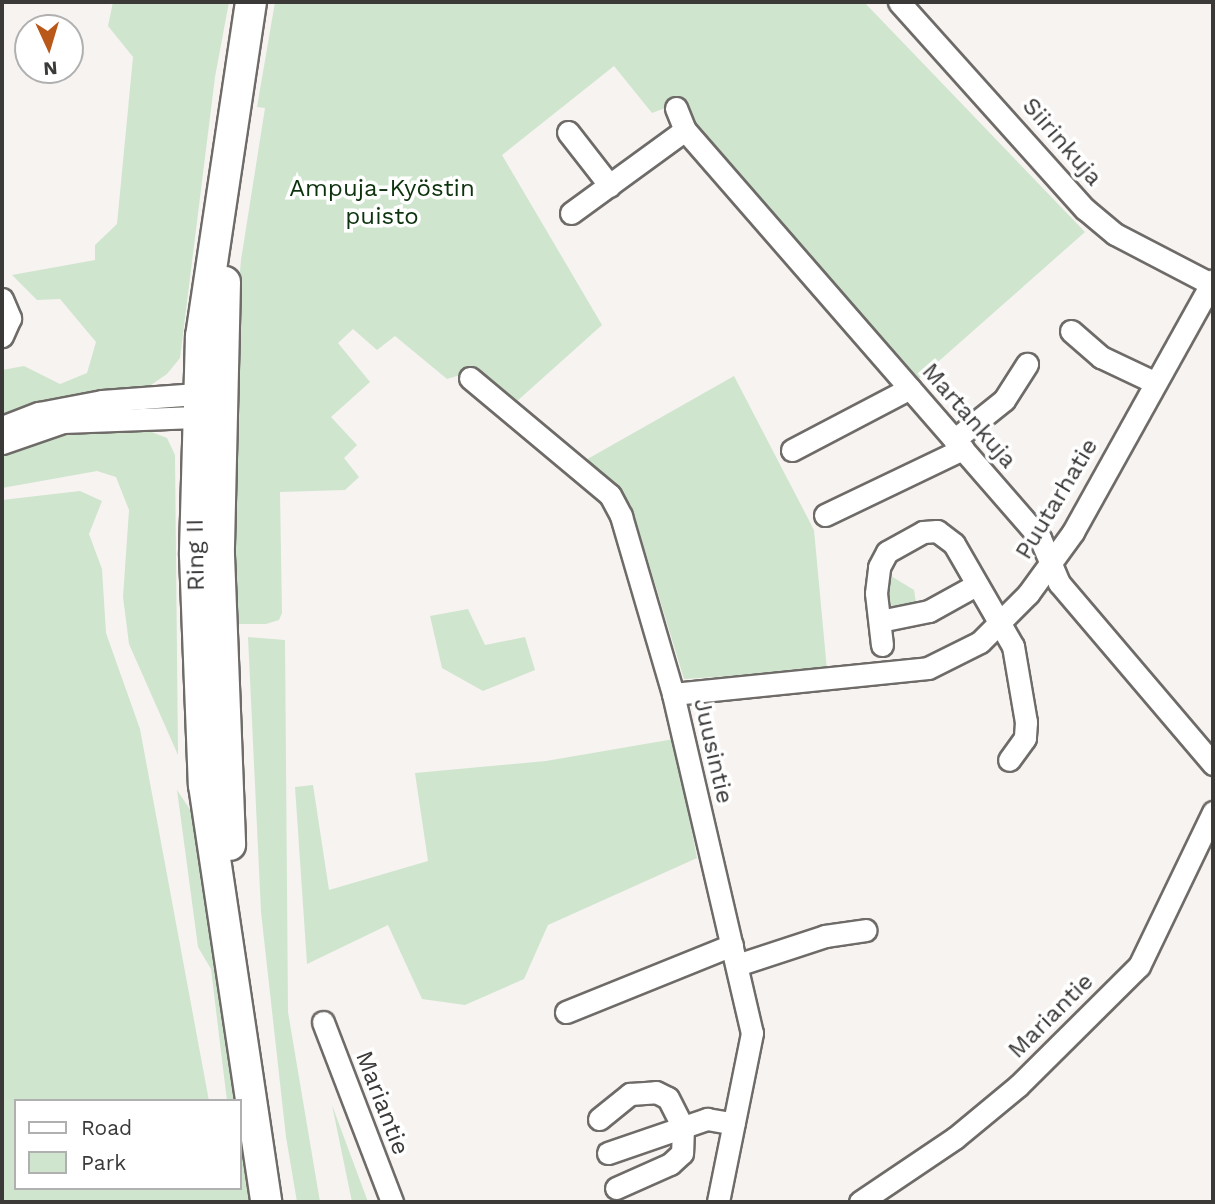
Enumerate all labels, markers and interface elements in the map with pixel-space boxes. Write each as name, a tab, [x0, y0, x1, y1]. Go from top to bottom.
north arrow	[14, 14, 84, 84]
text: N	[43, 56, 58, 80]
street label: Siirinkuja	[1016, 92, 1108, 192]
park label: Ampuja-Kyöstin puisto	[289, 175, 475, 231]
street label: Martankuja	[916, 358, 1022, 474]
street label: Puutarhatie	[1010, 433, 1104, 565]
street label: Ring II	[181, 519, 211, 591]
street label: Juusintie	[687, 696, 739, 806]
street label: Mariantie	[1002, 967, 1100, 1065]
street label: Mariantie	[349, 1047, 415, 1159]
legend	[14, 1099, 242, 1190]
text: Road	[81, 1115, 132, 1140]
text: Park	[81, 1150, 126, 1175]

